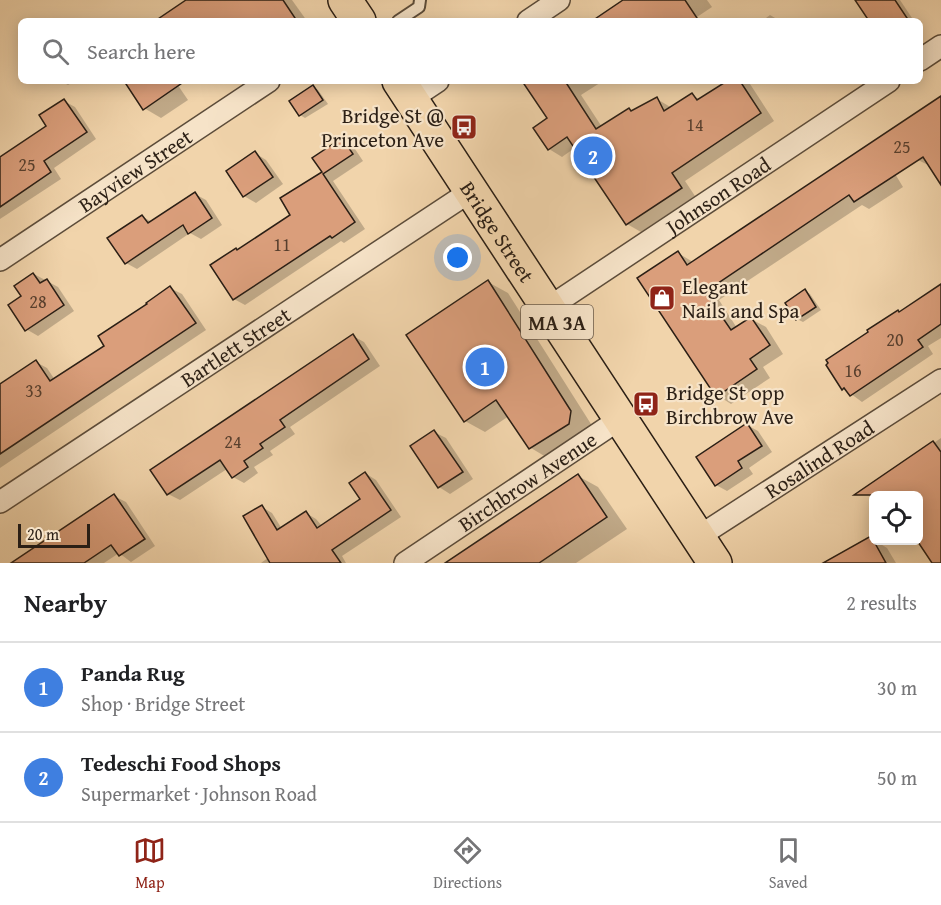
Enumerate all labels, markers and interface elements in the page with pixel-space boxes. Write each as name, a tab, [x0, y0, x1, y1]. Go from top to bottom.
search box	[18, 18, 923, 84]
icon: search	[39, 35, 72, 68]
text: Search here	[87, 35, 196, 67]
place label: Bridge St @ Princeton Ave	[321, 100, 444, 155]
house number: 14	[686, 111, 704, 138]
bus stop icon: Bridge St @ Princeton Ave	[449, 112, 479, 142]
street label: Bayview Street	[72, 121, 199, 220]
house number: 25	[893, 133, 911, 160]
pin: 2	[574, 134, 612, 178]
street label: Johnson Road	[657, 148, 777, 243]
house number: 25	[18, 151, 36, 178]
street label: Bridge Street	[453, 175, 543, 289]
house number: 11	[273, 231, 291, 258]
your location	[443, 243, 472, 272]
place label: Elegant Nails and Spa	[682, 271, 800, 326]
shop icon: Elegant Nails and Spa	[647, 283, 677, 313]
house number: 28	[29, 288, 47, 315]
street label: Bartlett Street	[174, 299, 297, 394]
road number: MA 3A	[521, 305, 593, 339]
house number: 20	[886, 326, 904, 353]
pin: 1	[466, 344, 504, 389]
house number: 16	[844, 357, 862, 384]
house number: 33	[25, 377, 43, 404]
place label: Bridge St opp Birchbrow Ave	[666, 377, 794, 432]
bus stop icon: Bridge St opp Birchbrow Ave	[631, 389, 661, 419]
street label: Rosalind Road	[758, 412, 880, 506]
street label: Birchbrow Avenue	[452, 424, 603, 539]
house number: 24	[224, 428, 242, 455]
map controls	[869, 491, 923, 545]
button: locate	[869, 491, 923, 545]
scale bar	[18, 521, 90, 548]
text: 20 m	[27, 522, 59, 546]
text: Nearby	[24, 583, 107, 622]
text: 2 results	[846, 588, 917, 617]
text: Panda Rug	[81, 657, 185, 689]
text: 1	[38, 673, 49, 702]
text: 30 m	[877, 673, 917, 702]
text: Shop · Bridge Street	[81, 689, 245, 718]
text: Tedeschi Food Shops	[81, 747, 281, 779]
text: 2	[38, 763, 49, 792]
text: 50 m	[877, 763, 917, 792]
text: Supermarket · Johnson Road	[81, 779, 317, 808]
tab: Map	[133, 834, 166, 894]
tab: Directions	[433, 834, 502, 894]
tab: Saved	[769, 834, 808, 894]

